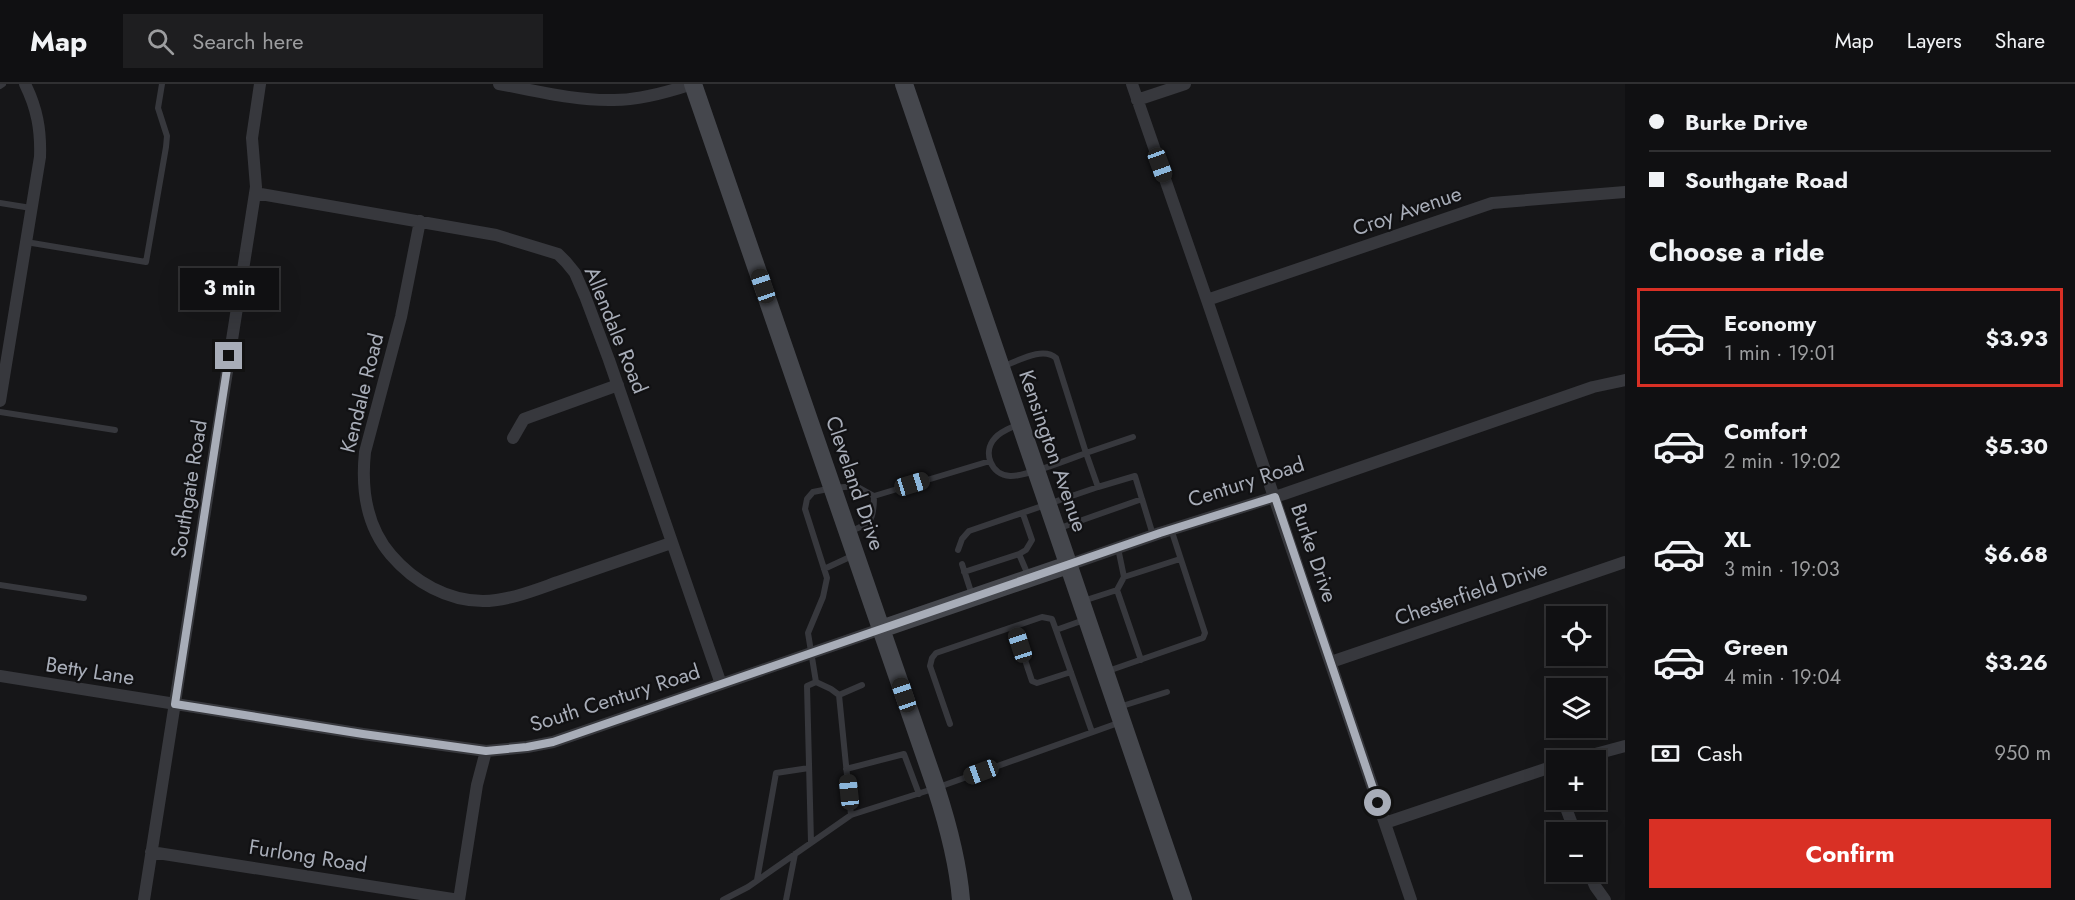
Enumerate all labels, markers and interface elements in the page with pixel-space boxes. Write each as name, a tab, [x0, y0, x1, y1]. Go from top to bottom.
search box	[123, 14, 543, 68]
text: Map	[30, 21, 87, 62]
icon: search	[144, 25, 177, 58]
text: Search here	[192, 25, 304, 57]
text: Map	[1835, 26, 1874, 56]
text: Layers	[1907, 26, 1962, 56]
text: Share	[1995, 26, 2045, 56]
text: Burke Drive	[1685, 106, 1808, 138]
car	[1145, 145, 1175, 185]
text: Southgate Road	[1685, 164, 1848, 196]
street label: Croy Avenue	[1349, 178, 1466, 244]
text: Choose a ride	[1649, 232, 1824, 271]
street label: Allendale Road	[577, 262, 655, 398]
car	[749, 266, 777, 306]
callout: 3 min	[180, 269, 278, 311]
text: 3 min	[204, 274, 255, 303]
text: Economy	[1724, 307, 1816, 339]
icon: car	[1652, 311, 1706, 365]
text: $3.93	[1986, 322, 2048, 354]
street label: Kendale Road	[333, 330, 391, 456]
text: 1 min · 19:01	[1724, 339, 1836, 368]
route end	[215, 342, 242, 369]
street label: Kensington Avenue	[1011, 366, 1095, 536]
street label: Cleveland Drive	[818, 412, 892, 554]
text: Comfort	[1724, 415, 1807, 447]
street label: Southgate Road	[163, 418, 215, 560]
icon: car	[1652, 419, 1706, 473]
text: $5.30	[1985, 430, 2048, 462]
text: 2 min · 19:02	[1724, 447, 1841, 476]
street label: Century Road	[1184, 449, 1308, 515]
car	[892, 470, 932, 498]
street label: Burke Drive	[1283, 500, 1345, 607]
text: XL	[1724, 523, 1751, 555]
icon: car	[1652, 527, 1706, 581]
text: $6.68	[1984, 538, 2048, 570]
street label: Chesterfield Drive	[1391, 553, 1552, 633]
text: 3 min · 19:03	[1724, 555, 1840, 584]
map controls	[1546, 606, 1606, 882]
button: locate	[1546, 606, 1606, 666]
car	[1006, 625, 1034, 665]
text: Green	[1724, 631, 1788, 663]
icon: car	[1652, 635, 1706, 689]
text: $3.26	[1985, 646, 2048, 678]
street label: Betty Lane	[43, 649, 137, 693]
street label: South Century Road	[526, 656, 704, 740]
text: 4 min · 19:04	[1724, 663, 1841, 692]
car	[890, 675, 918, 715]
button: layers	[1546, 678, 1606, 738]
icon: cash	[1649, 737, 1682, 770]
text: Cash	[1697, 737, 1743, 769]
text: 950 m	[1995, 739, 2051, 768]
button: +	[1546, 750, 1606, 810]
car	[961, 757, 1001, 787]
car	[838, 773, 860, 811]
route start	[1364, 789, 1391, 816]
button: Confirm	[1649, 819, 2051, 888]
button: −	[1546, 822, 1606, 882]
street label: Furlong Road	[247, 832, 369, 880]

